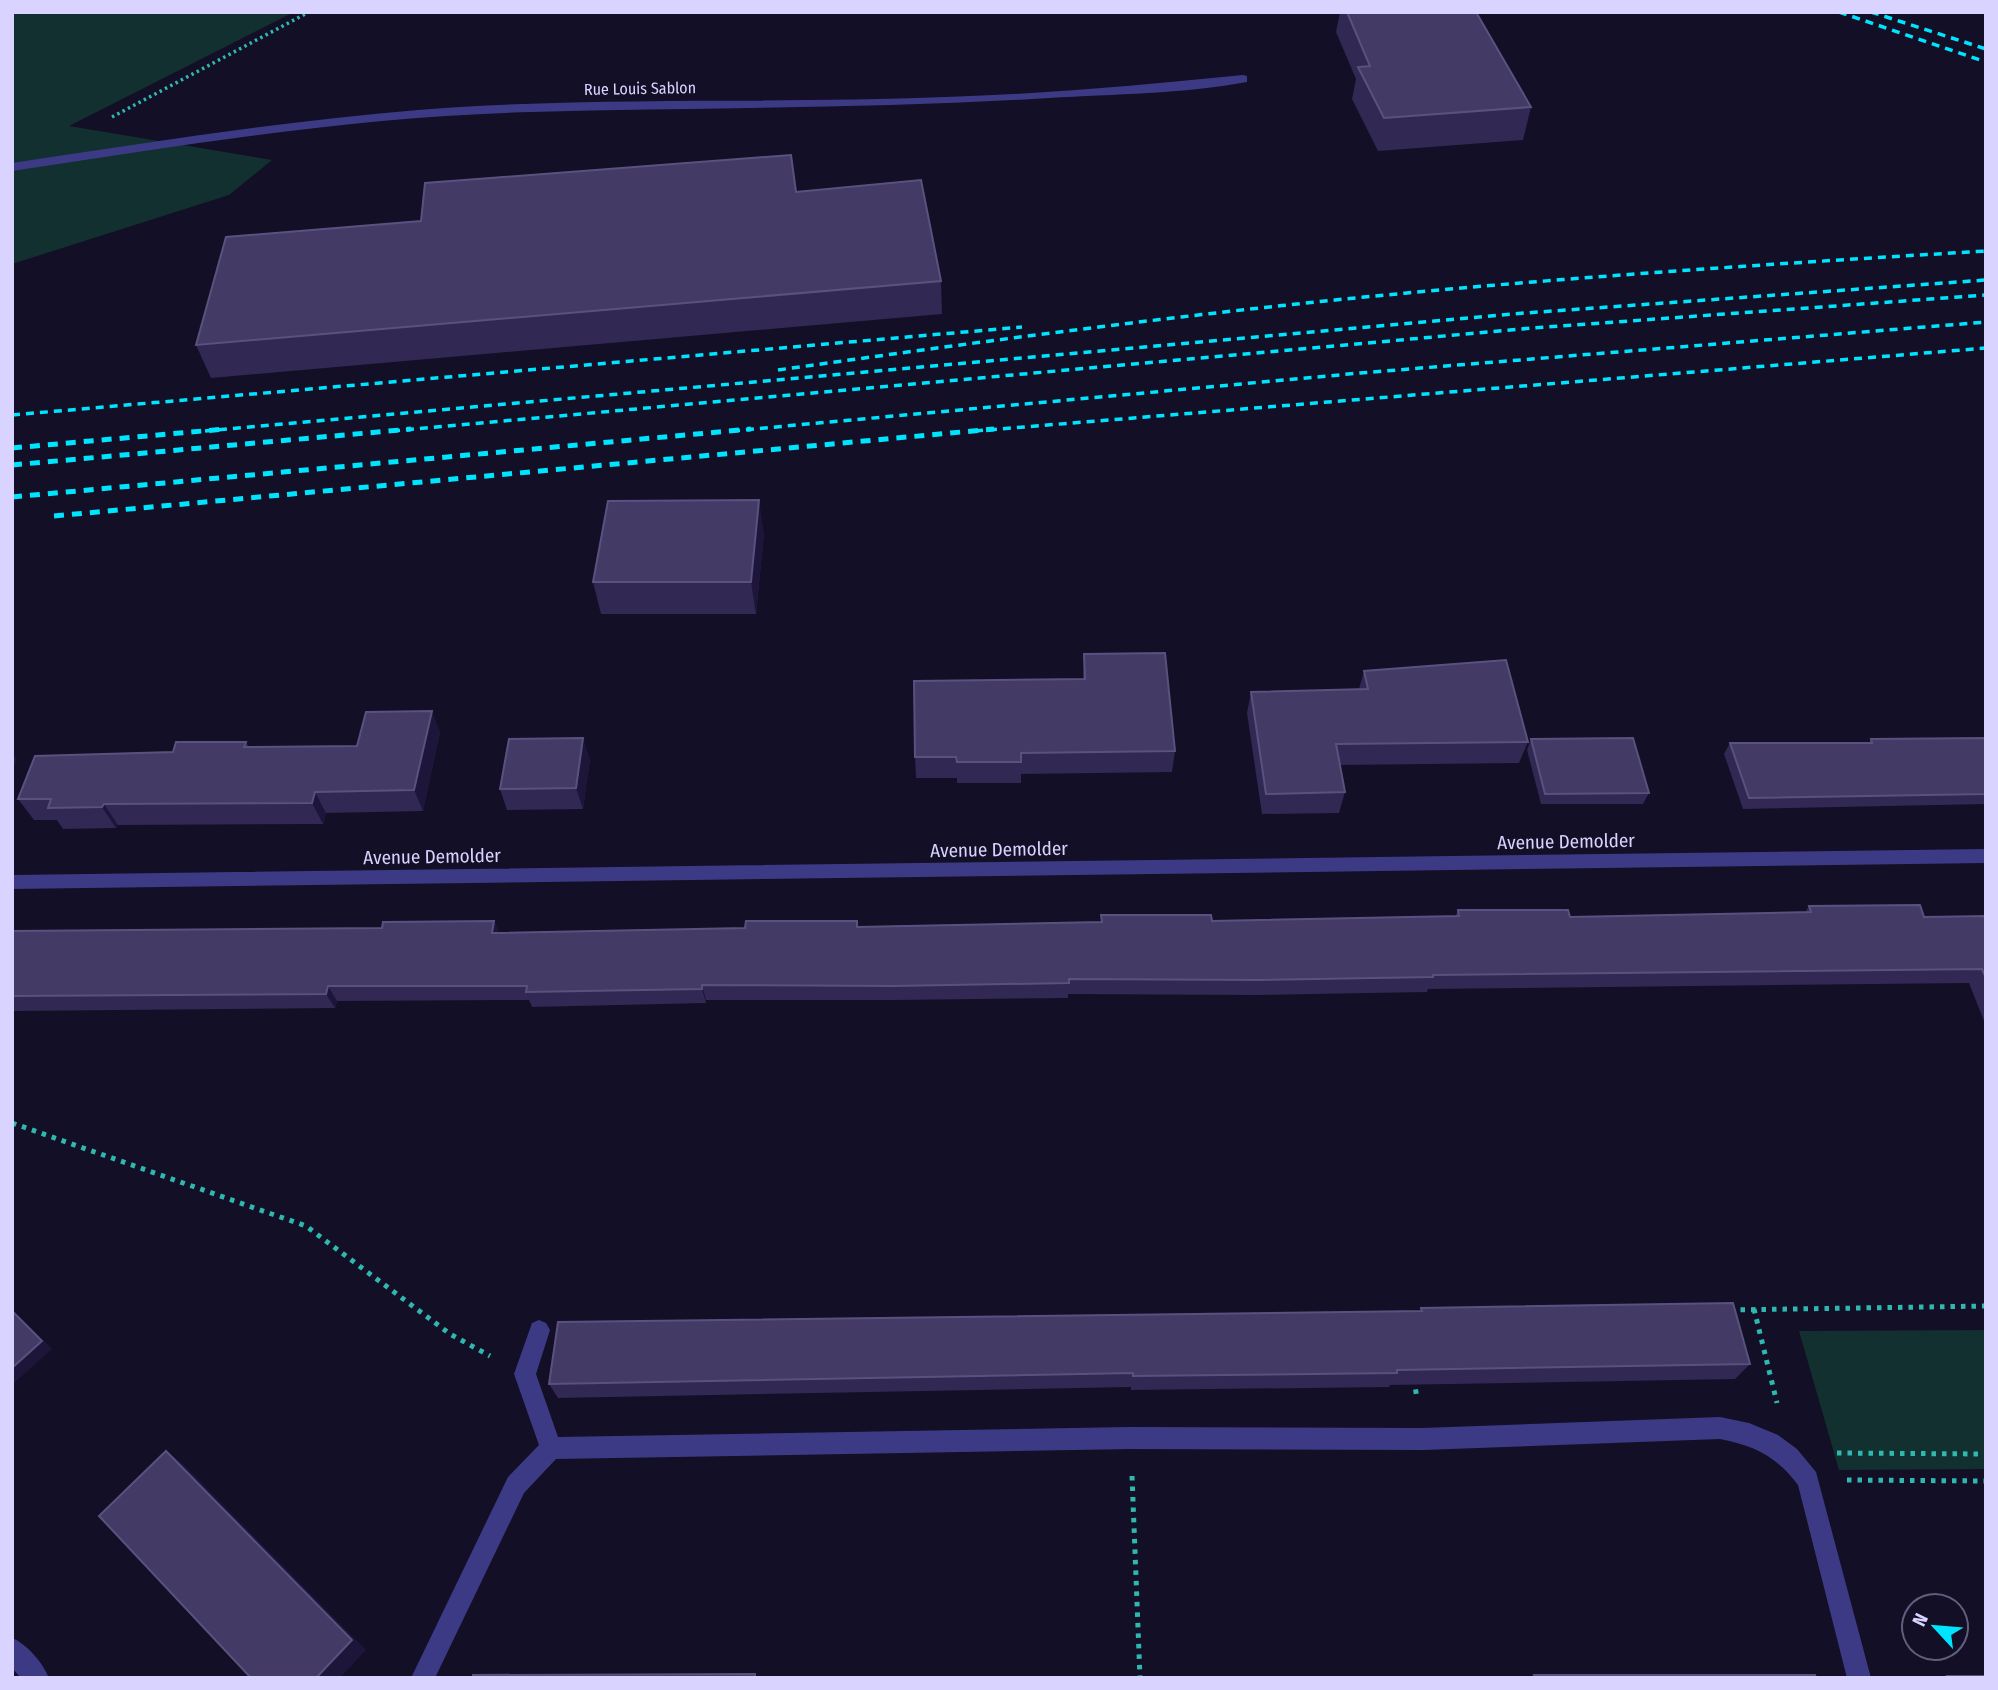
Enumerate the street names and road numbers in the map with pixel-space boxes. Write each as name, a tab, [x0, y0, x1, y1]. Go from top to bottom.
street label: Rue Louis Sablon	[584, 78, 696, 99]
street label: Avenue Demolder	[1497, 829, 1635, 854]
street label: Avenue Demolder	[930, 837, 1068, 862]
street label: Avenue Demolder	[363, 844, 501, 869]

